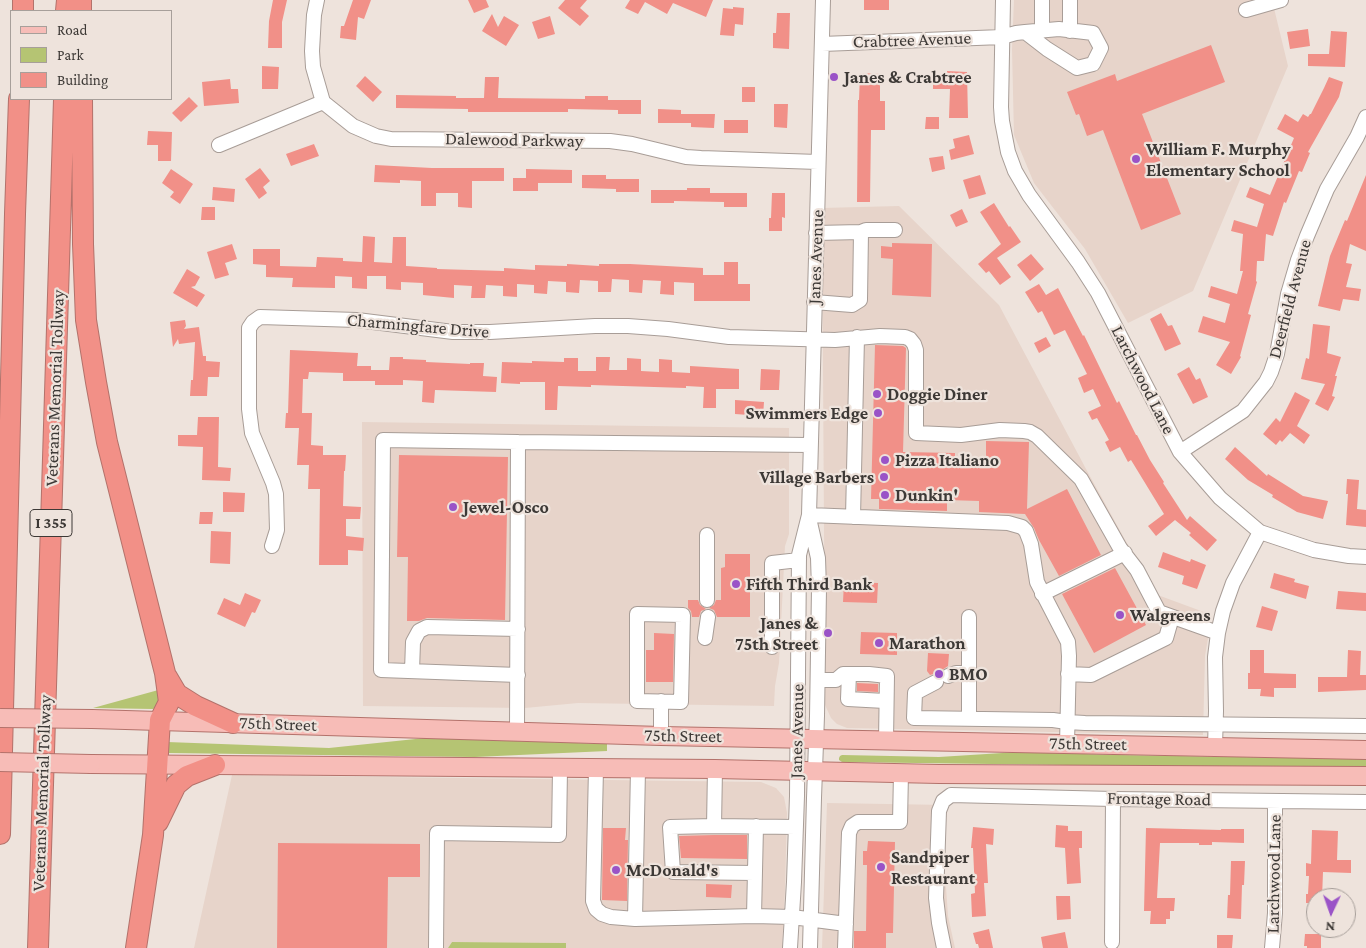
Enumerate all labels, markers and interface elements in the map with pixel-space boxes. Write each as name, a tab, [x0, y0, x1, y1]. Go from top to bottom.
legend	[10, 10, 172, 100]
text: Road	[57, 22, 87, 38]
street label: Crabtree Avenue	[852, 27, 972, 53]
text: Park	[57, 47, 84, 63]
place label: Janes & Crabtree	[844, 66, 972, 88]
marker: Janes & Crabtree	[828, 71, 840, 83]
text: Building	[57, 72, 108, 88]
street label: Dalewood Parkway	[445, 128, 583, 152]
place label: William F. Murphy Elementary School	[1146, 138, 1291, 180]
marker: William F. Murphy Elementary School	[1130, 153, 1142, 165]
street label: Janes Avenue	[804, 209, 828, 305]
street label: Deerfield Avenue	[1264, 237, 1316, 361]
street label: Veterans Memorial Tollway	[41, 289, 69, 487]
street label: Charmingfare Drive	[346, 309, 490, 343]
street label: Larchwood Lane	[1106, 322, 1180, 438]
place label: Doggie Diner	[887, 383, 988, 405]
marker: Doggie Diner	[871, 388, 883, 400]
place label: Swimmers Edge	[746, 402, 868, 424]
marker: Swimmers Edge	[872, 407, 884, 419]
place label: Pizza Italiano	[895, 449, 999, 471]
marker: Pizza Italiano	[879, 454, 891, 466]
place label: Village Barbers	[759, 466, 874, 488]
marker: Village Barbers	[878, 471, 890, 483]
place label: Dunkin'	[895, 484, 958, 506]
marker: Dunkin'	[879, 489, 891, 501]
place label: Jewel-Osco	[463, 496, 549, 518]
marker: Jewel-Osco	[447, 501, 459, 513]
road number: I 355	[30, 509, 72, 536]
place label: Fifth Third Bank	[746, 573, 872, 595]
marker: Fifth Third Bank	[730, 578, 742, 590]
place label: Walgreens	[1130, 604, 1211, 626]
marker: Walgreens	[1114, 609, 1126, 621]
place label: Janes & 75th Street	[735, 612, 818, 654]
marker: Janes & 75th Street	[822, 627, 834, 639]
place label: Marathon	[889, 632, 966, 654]
marker: Marathon	[873, 637, 885, 649]
place label: BMO	[949, 663, 988, 685]
marker: BMO	[933, 668, 945, 680]
street label: Janes Avenue	[785, 683, 809, 779]
street label: Veterans Memorial Tollway	[28, 694, 56, 892]
street label: 75th Street	[239, 712, 317, 736]
street label: 75th Street	[644, 725, 722, 747]
street label: 75th Street	[1049, 733, 1127, 755]
street label: Frontage Road	[1107, 787, 1211, 811]
street label: Larchwood Lane	[1262, 814, 1286, 934]
place label: Sandpiper Restaurant	[891, 846, 975, 889]
place label: McDonald's	[626, 859, 718, 881]
marker: Sandpiper Restaurant	[875, 861, 887, 873]
marker: McDonald's	[610, 864, 622, 876]
north arrow	[1306, 888, 1356, 938]
text: N	[1325, 919, 1335, 935]

